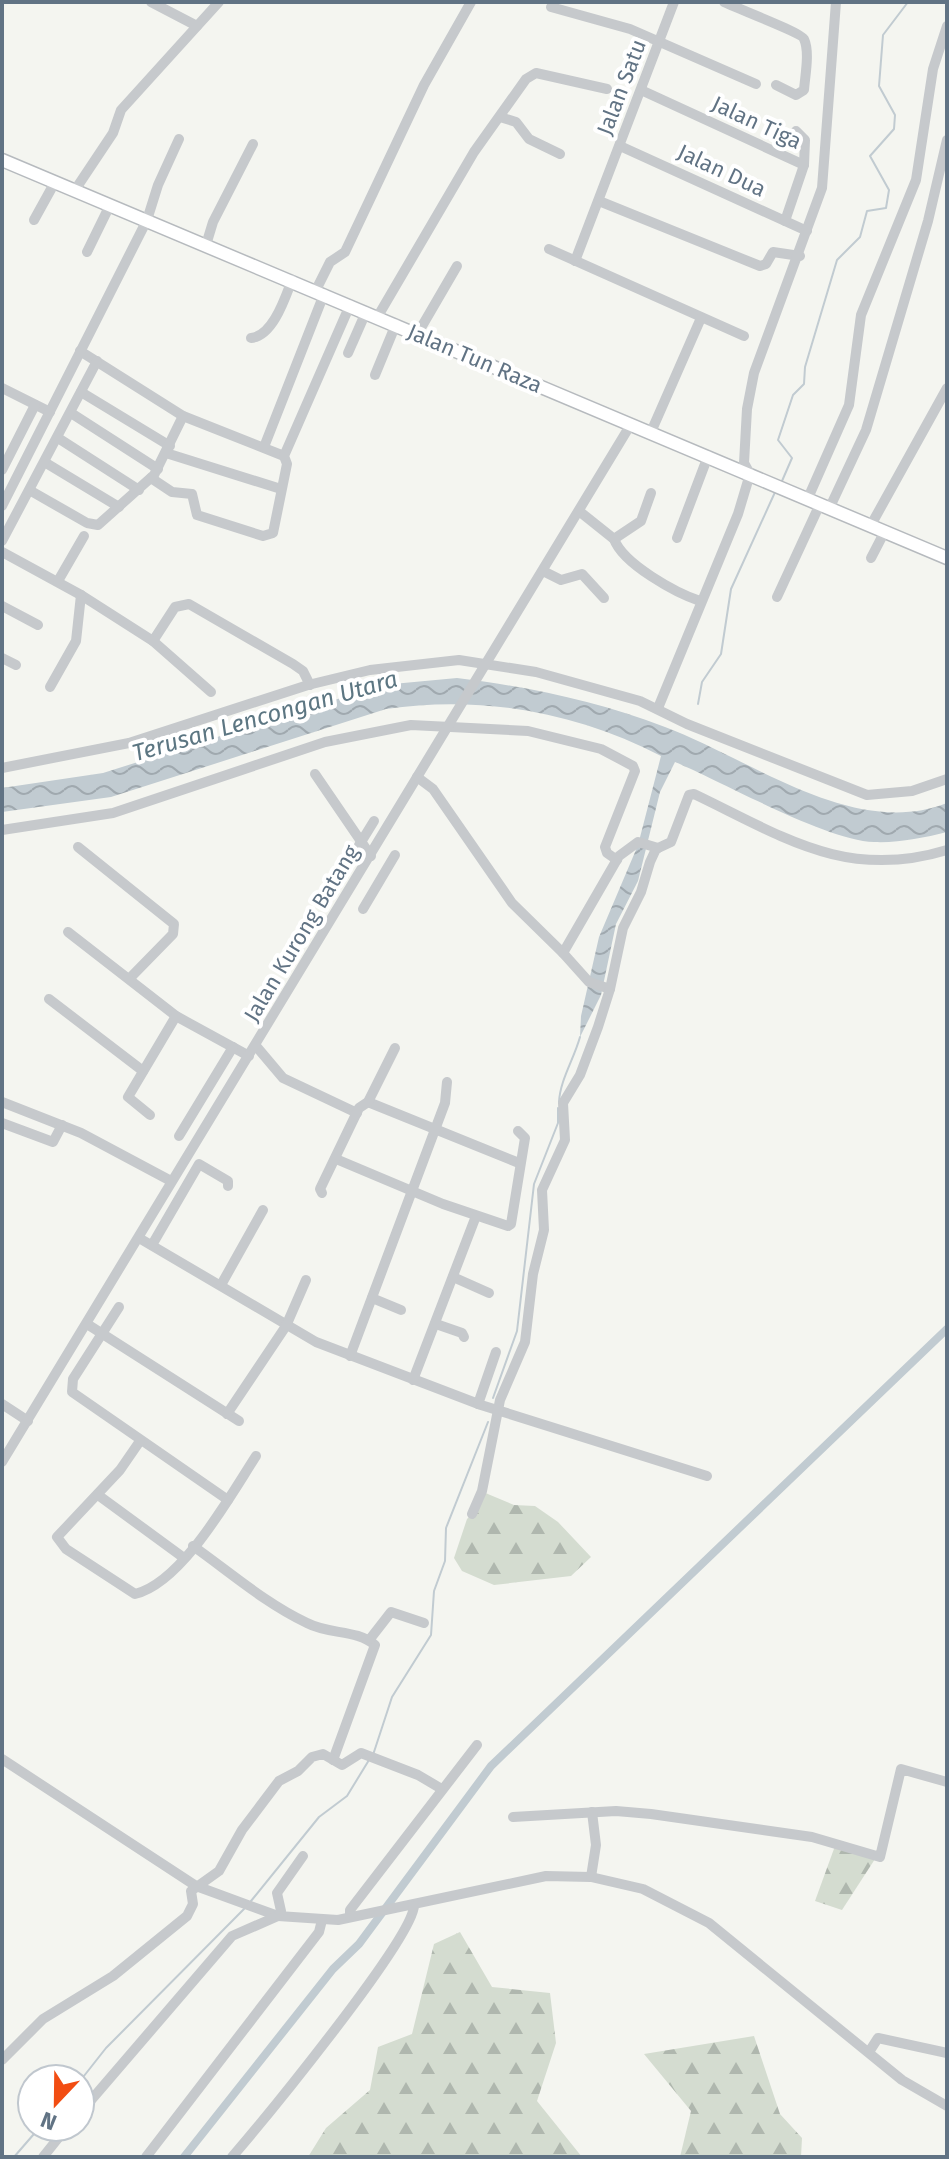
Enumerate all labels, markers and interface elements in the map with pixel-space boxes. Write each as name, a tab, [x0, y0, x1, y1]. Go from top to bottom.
street label: Jalan Satu	[591, 36, 652, 139]
street label: Jalan Tiga	[708, 90, 806, 155]
street label: Jalan Dua	[673, 138, 770, 203]
street label: Jalan Tun Raza	[403, 318, 546, 399]
water label: Terusan Lencongan Utara	[129, 665, 401, 767]
street label: Jalan Kurong Batang	[238, 840, 365, 1026]
north arrow	[16, 2063, 96, 2143]
text: N	[37, 2106, 61, 2136]

